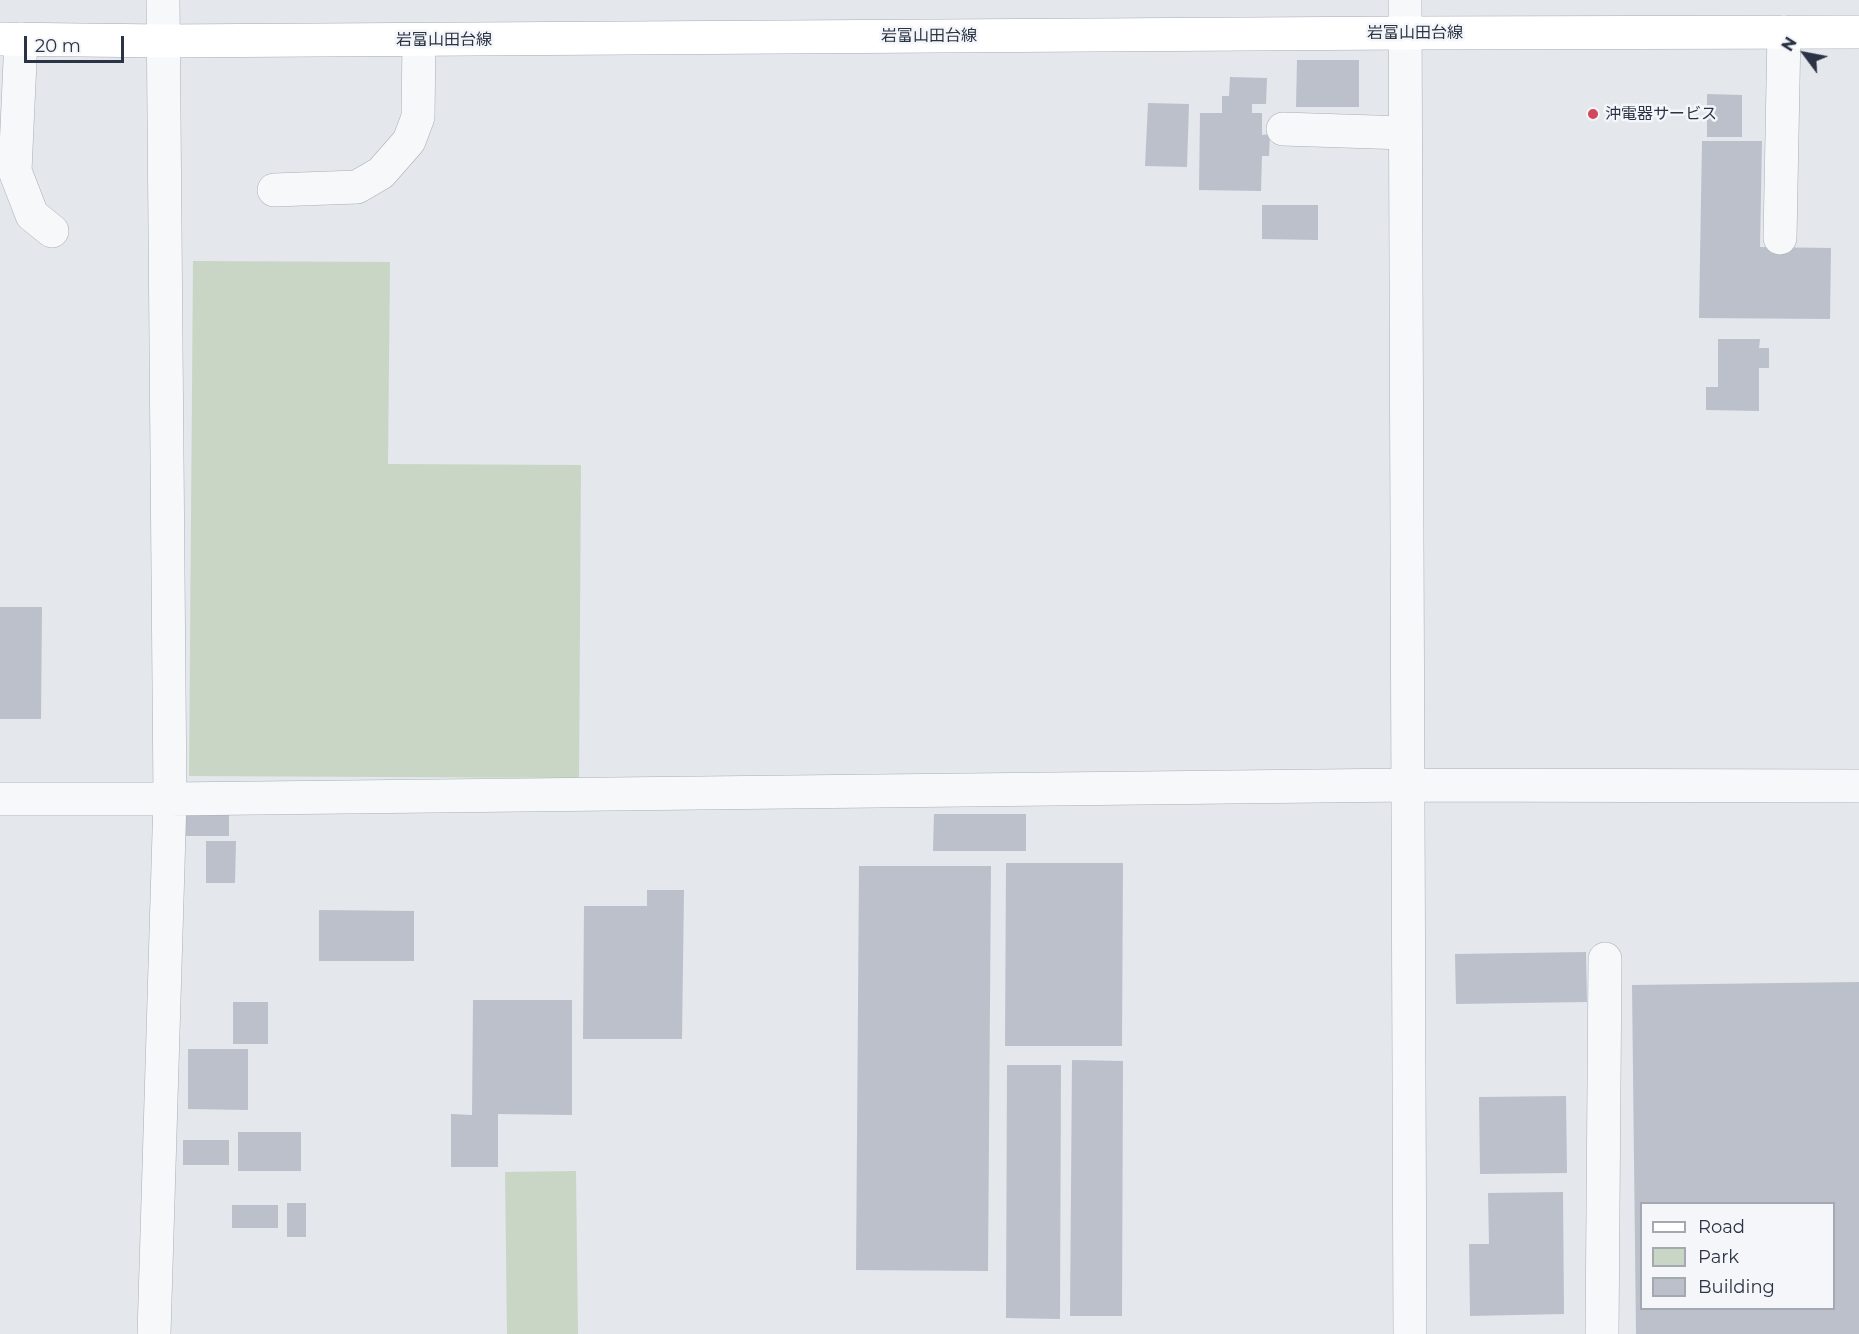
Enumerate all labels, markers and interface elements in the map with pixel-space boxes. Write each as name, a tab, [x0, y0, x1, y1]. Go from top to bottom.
street label: 岩富山田台線	[1367, 23, 1463, 43]
scale bar	[27, 24, 128, 62]
north arrow	[1775, 24, 1835, 84]
street label: 岩富山田台線	[881, 26, 977, 46]
street label: 岩富山田台線	[396, 30, 492, 50]
text: N	[1778, 34, 1801, 55]
text: 20 m	[35, 35, 81, 57]
place label: 沖電器サービス	[1605, 104, 1717, 124]
marker: 沖電器サービス	[1586, 107, 1600, 121]
legend	[1640, 1202, 1835, 1310]
text: Road	[1698, 1216, 1745, 1238]
text: Park	[1698, 1246, 1739, 1268]
text: Building	[1698, 1276, 1775, 1298]

